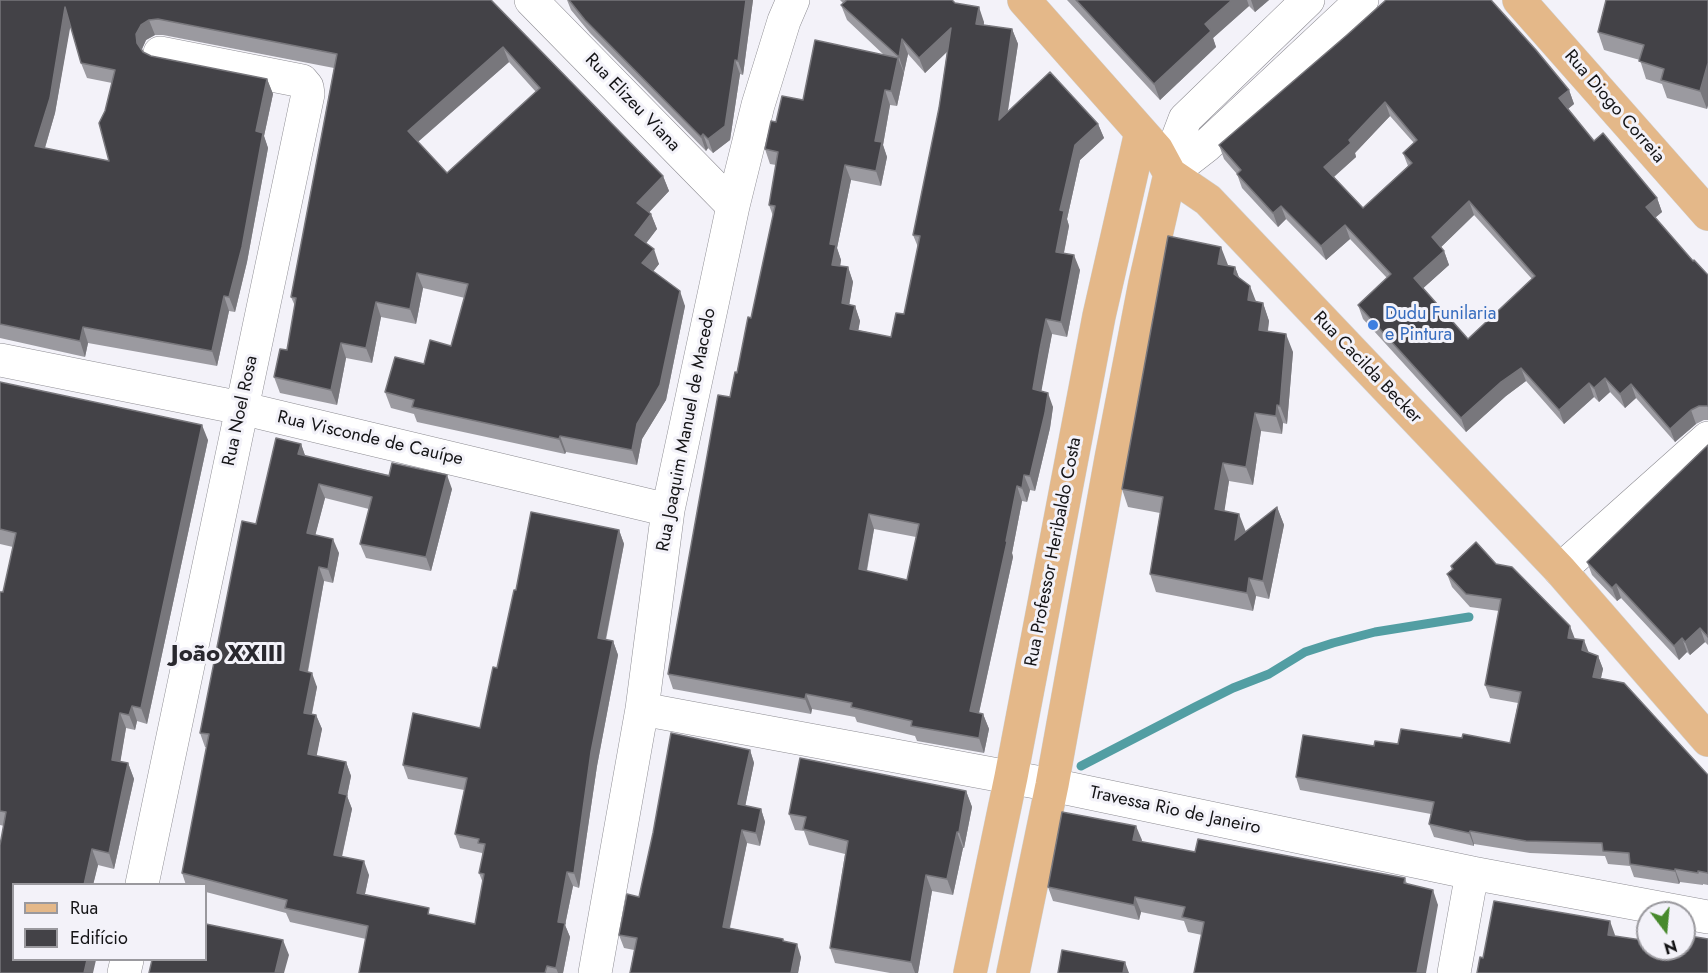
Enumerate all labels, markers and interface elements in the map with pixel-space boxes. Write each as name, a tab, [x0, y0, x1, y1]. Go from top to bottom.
street label: Rua Diogo Correia	[1559, 46, 1669, 168]
street label: Rua Elizeu Viana	[580, 50, 684, 156]
place label: Dudu Funilaria e Pintura	[1385, 304, 1496, 346]
street label: Rua Joaquim Manuel de Macedo	[653, 307, 721, 553]
street label: Rua Cacilda Becker	[1308, 308, 1426, 428]
marker: Dudu Funilaria e Pintura	[1366, 318, 1380, 332]
street label: Rua Noel Rosa	[219, 354, 263, 468]
street label: Rua Visconde de Cauípe	[275, 407, 465, 471]
street label: Rua Professor Heribaldo Costa	[1021, 436, 1087, 668]
district label: João XXIII	[171, 641, 283, 669]
street label: Travessa Rio de Janeiro	[1088, 782, 1262, 840]
legend	[12, 883, 207, 961]
text: Rua	[70, 895, 98, 921]
north arrow	[1636, 901, 1696, 961]
text: Edifício	[70, 925, 128, 951]
text: N	[1661, 934, 1680, 960]

